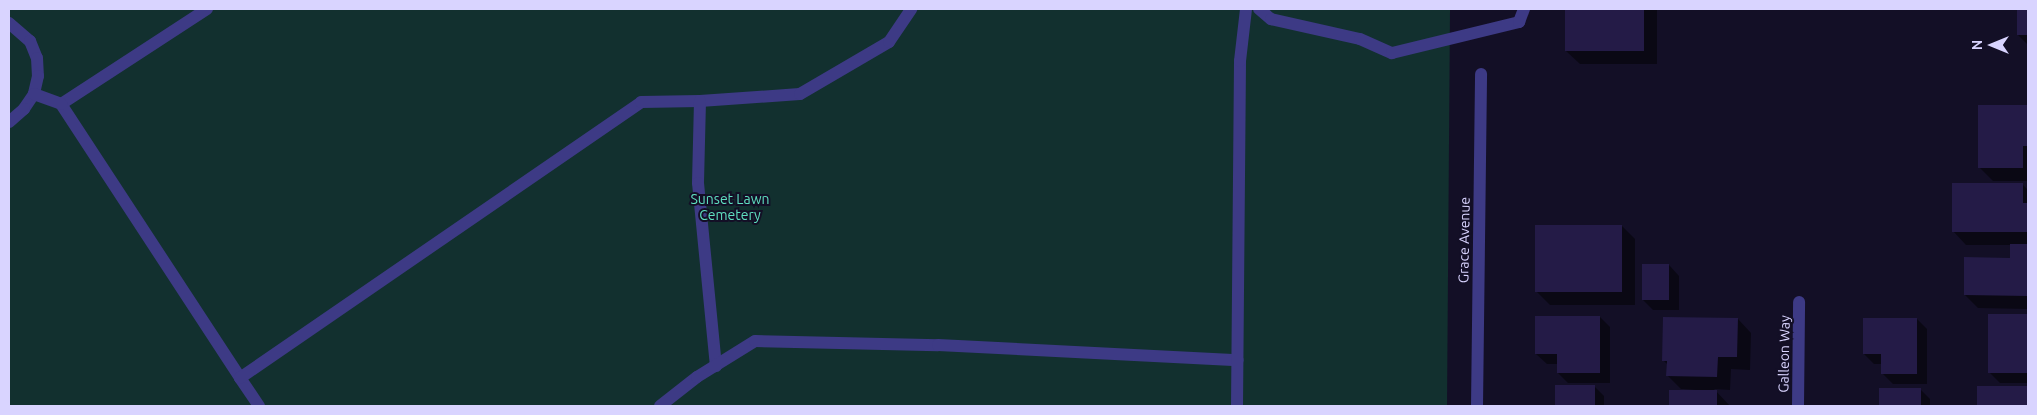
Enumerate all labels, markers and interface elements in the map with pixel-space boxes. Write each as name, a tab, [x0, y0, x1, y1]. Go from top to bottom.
north arrow	[1967, 20, 2017, 70]
text: N	[1969, 40, 1985, 50]
park label: Sunset Lawn Cemetery	[690, 191, 770, 223]
street label: Grace Avenue	[1455, 197, 1473, 283]
street label: Galleon Way	[1775, 315, 1793, 393]

